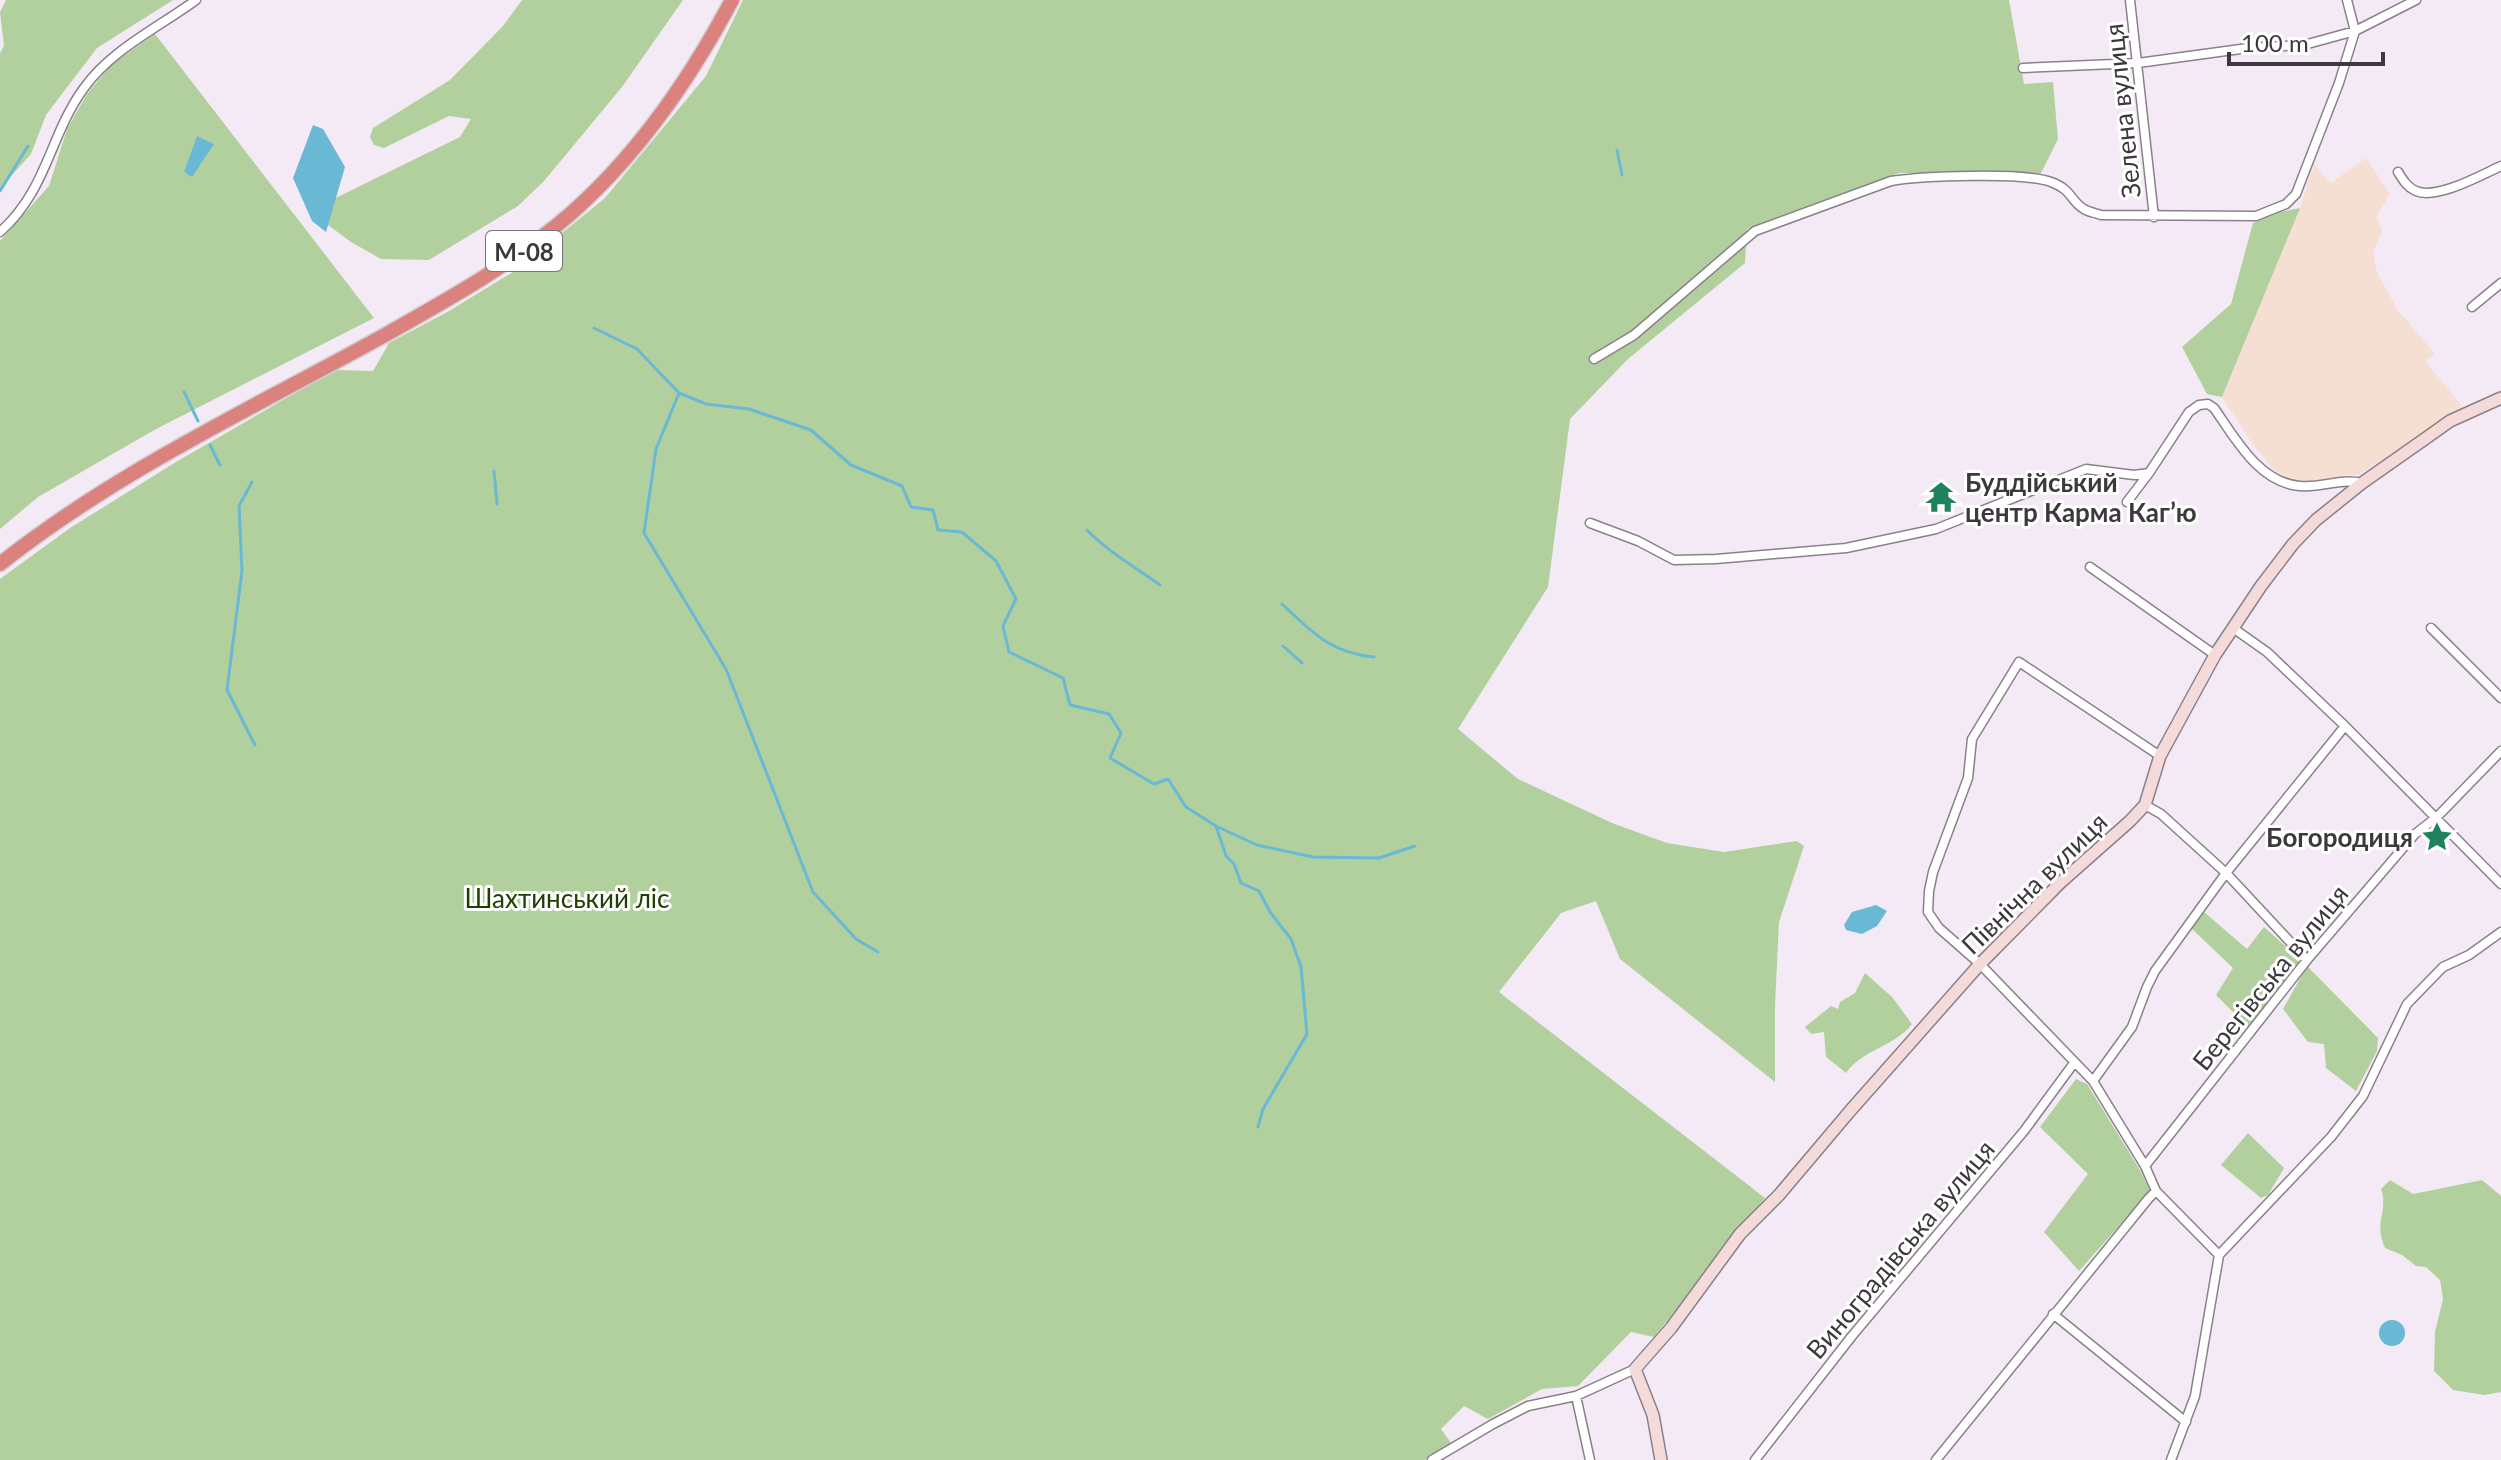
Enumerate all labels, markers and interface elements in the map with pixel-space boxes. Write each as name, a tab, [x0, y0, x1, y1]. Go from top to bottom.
scale bar	[2229, 16, 2383, 66]
street label: Зелена вулиця	[2097, 22, 2147, 200]
text: 100 m	[2241, 28, 2309, 57]
road number: М-08	[486, 231, 562, 271]
place label: Буддійський центр Карма Кагʼю	[1965, 466, 2197, 528]
temple icon: Буддійський центр Карма Кагʼю	[1924, 480, 1958, 514]
street label: Північна вулиця	[1955, 805, 2113, 961]
place icon: Богородиця	[2420, 820, 2454, 854]
place label: Богородиця	[2266, 821, 2413, 853]
street label: Берегівська вулиця	[2185, 878, 2355, 1076]
park label: Шахтинський ліс	[465, 882, 670, 914]
street label: Виноградівська вулиця	[1799, 1133, 2001, 1365]

